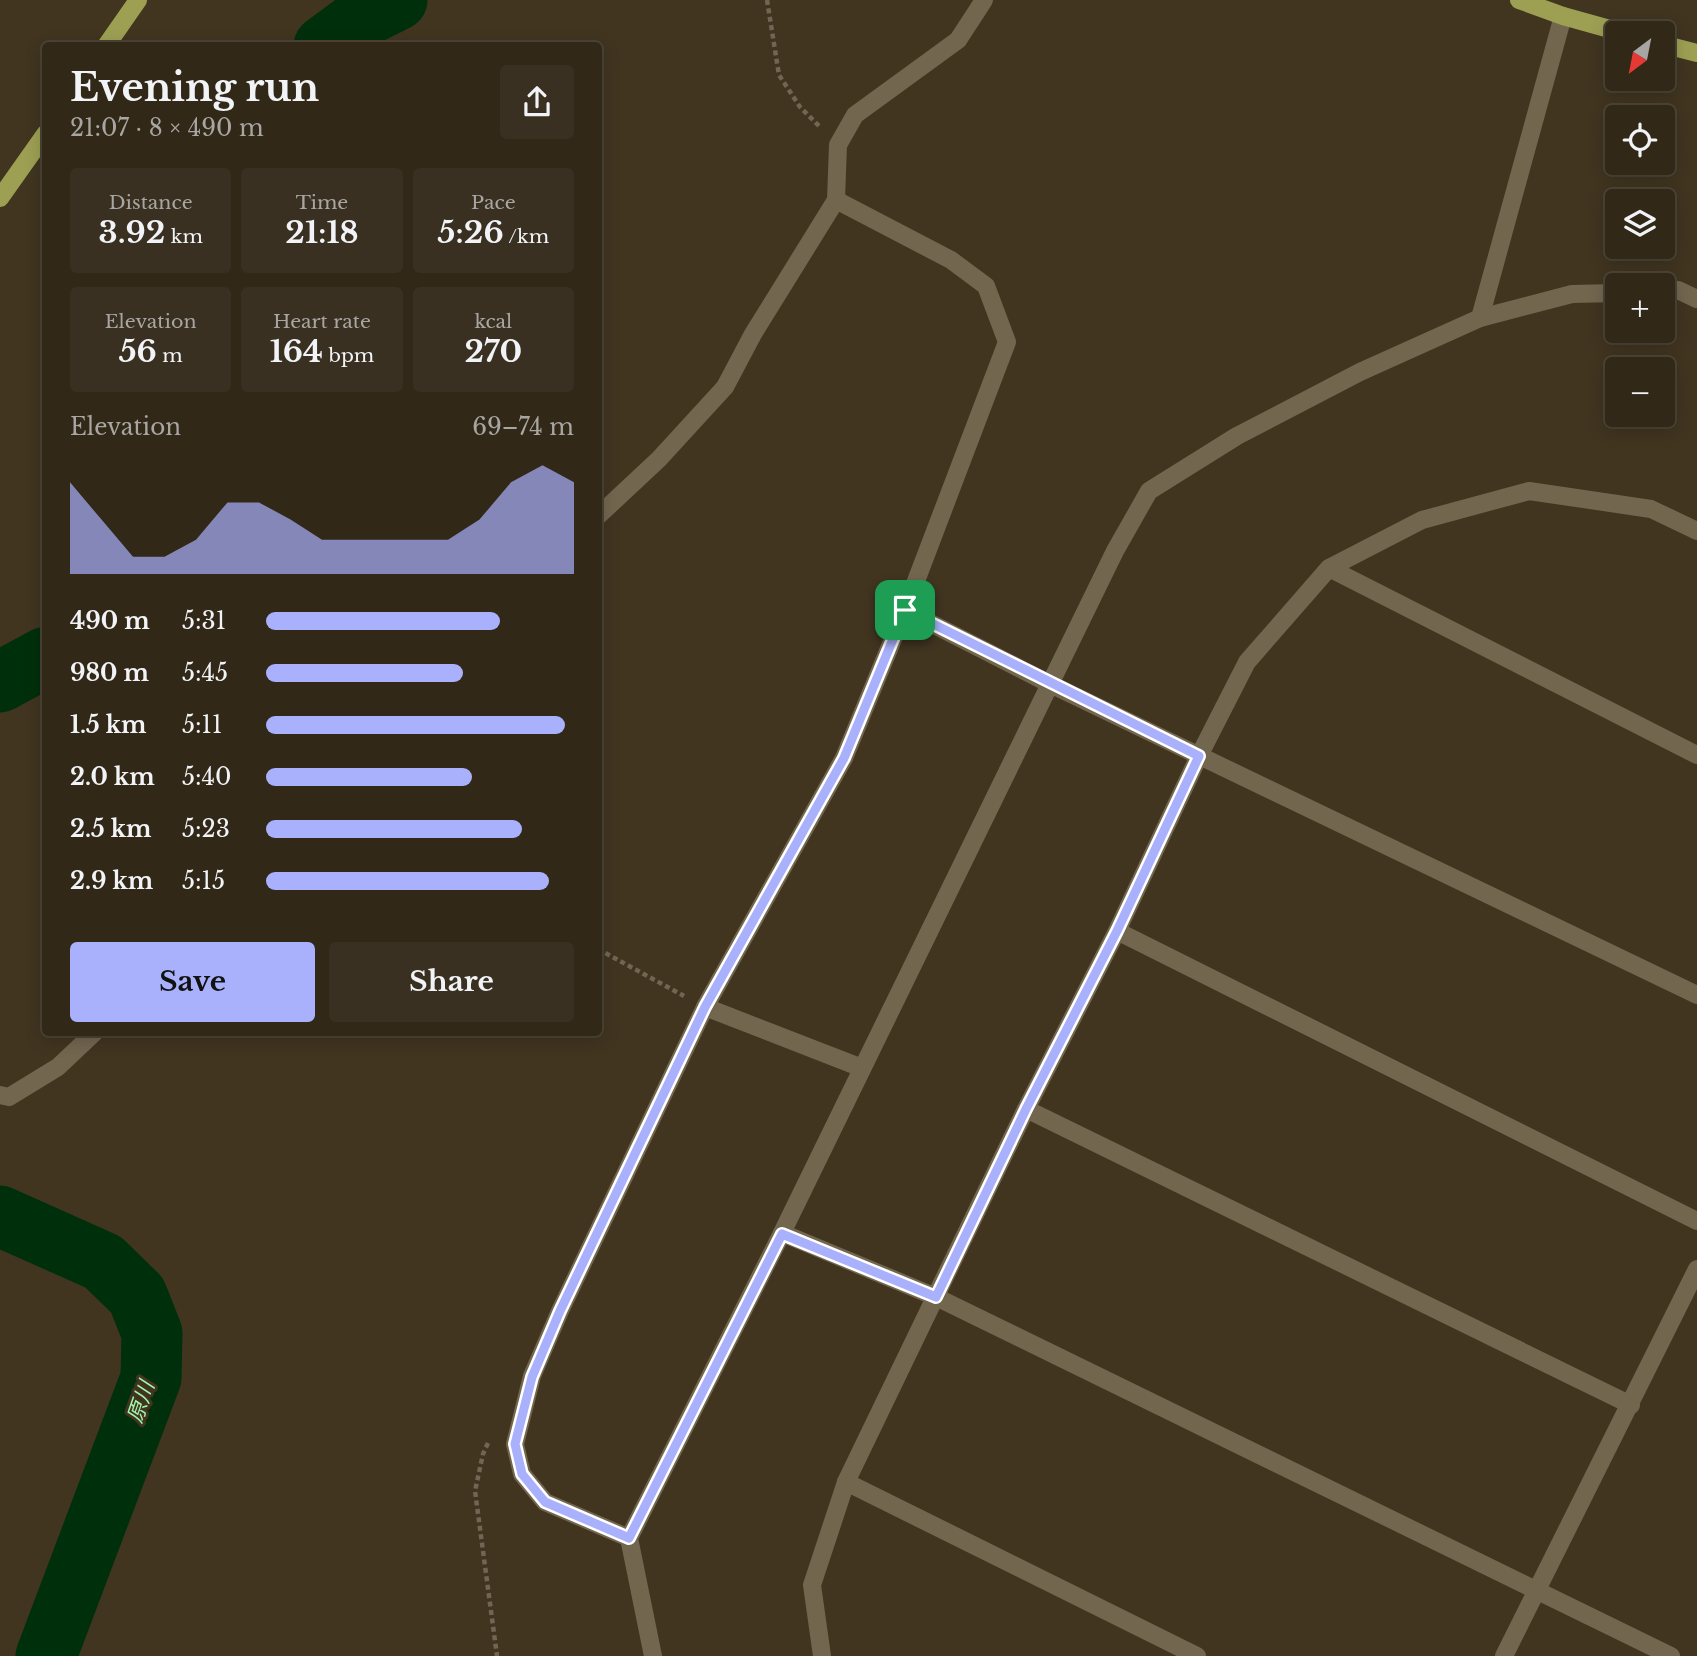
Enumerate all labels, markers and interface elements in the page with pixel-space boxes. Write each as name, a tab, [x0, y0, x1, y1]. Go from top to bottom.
north arrow	[1605, 21, 1675, 91]
map controls	[1605, 21, 1675, 427]
text: Evening run	[70, 64, 319, 111]
button: share	[500, 65, 574, 139]
button: locate	[1605, 105, 1675, 175]
text: 21:07 · 8 × 490 m	[70, 114, 264, 142]
button: layers	[1605, 189, 1675, 259]
text: Distance	[109, 191, 193, 214]
text: Time	[296, 191, 348, 214]
text: Pace	[471, 191, 516, 214]
text: 3.92	[99, 214, 165, 251]
text: 21:18	[285, 214, 359, 251]
text: 5:26	[437, 214, 504, 251]
text: km	[165, 225, 203, 248]
text: /km	[504, 225, 549, 248]
button: +	[1605, 273, 1675, 343]
text: Elevation	[105, 310, 197, 333]
text: Heart rate	[273, 310, 371, 333]
text: kcal	[474, 310, 512, 333]
text: 56	[119, 333, 157, 370]
text: 164	[270, 333, 323, 370]
text: 270	[464, 333, 522, 370]
text: m	[157, 344, 183, 367]
text: bpm	[323, 344, 374, 367]
button: −	[1605, 357, 1675, 427]
text: Elevation	[70, 413, 181, 441]
text: 69–74 m	[472, 413, 574, 441]
pin	[875, 580, 935, 640]
icon: arrive	[886, 591, 924, 629]
text: 490 m	[70, 607, 150, 635]
text: 5:31	[182, 607, 226, 635]
text: 980 m	[70, 659, 149, 687]
text: 5:45	[182, 659, 228, 687]
text: 1.5 km	[70, 711, 147, 739]
text: 5:11	[182, 711, 222, 739]
text: 2.0 km	[70, 763, 155, 791]
text: 5:40	[182, 763, 232, 791]
text: 2.5 km	[70, 815, 151, 843]
text: 5:23	[182, 815, 230, 843]
text: 2.9 km	[70, 867, 153, 895]
text: 5:15	[182, 867, 225, 895]
button: Save	[70, 942, 315, 1022]
button: Share	[329, 942, 574, 1022]
water label: 原川	[122, 1376, 161, 1426]

